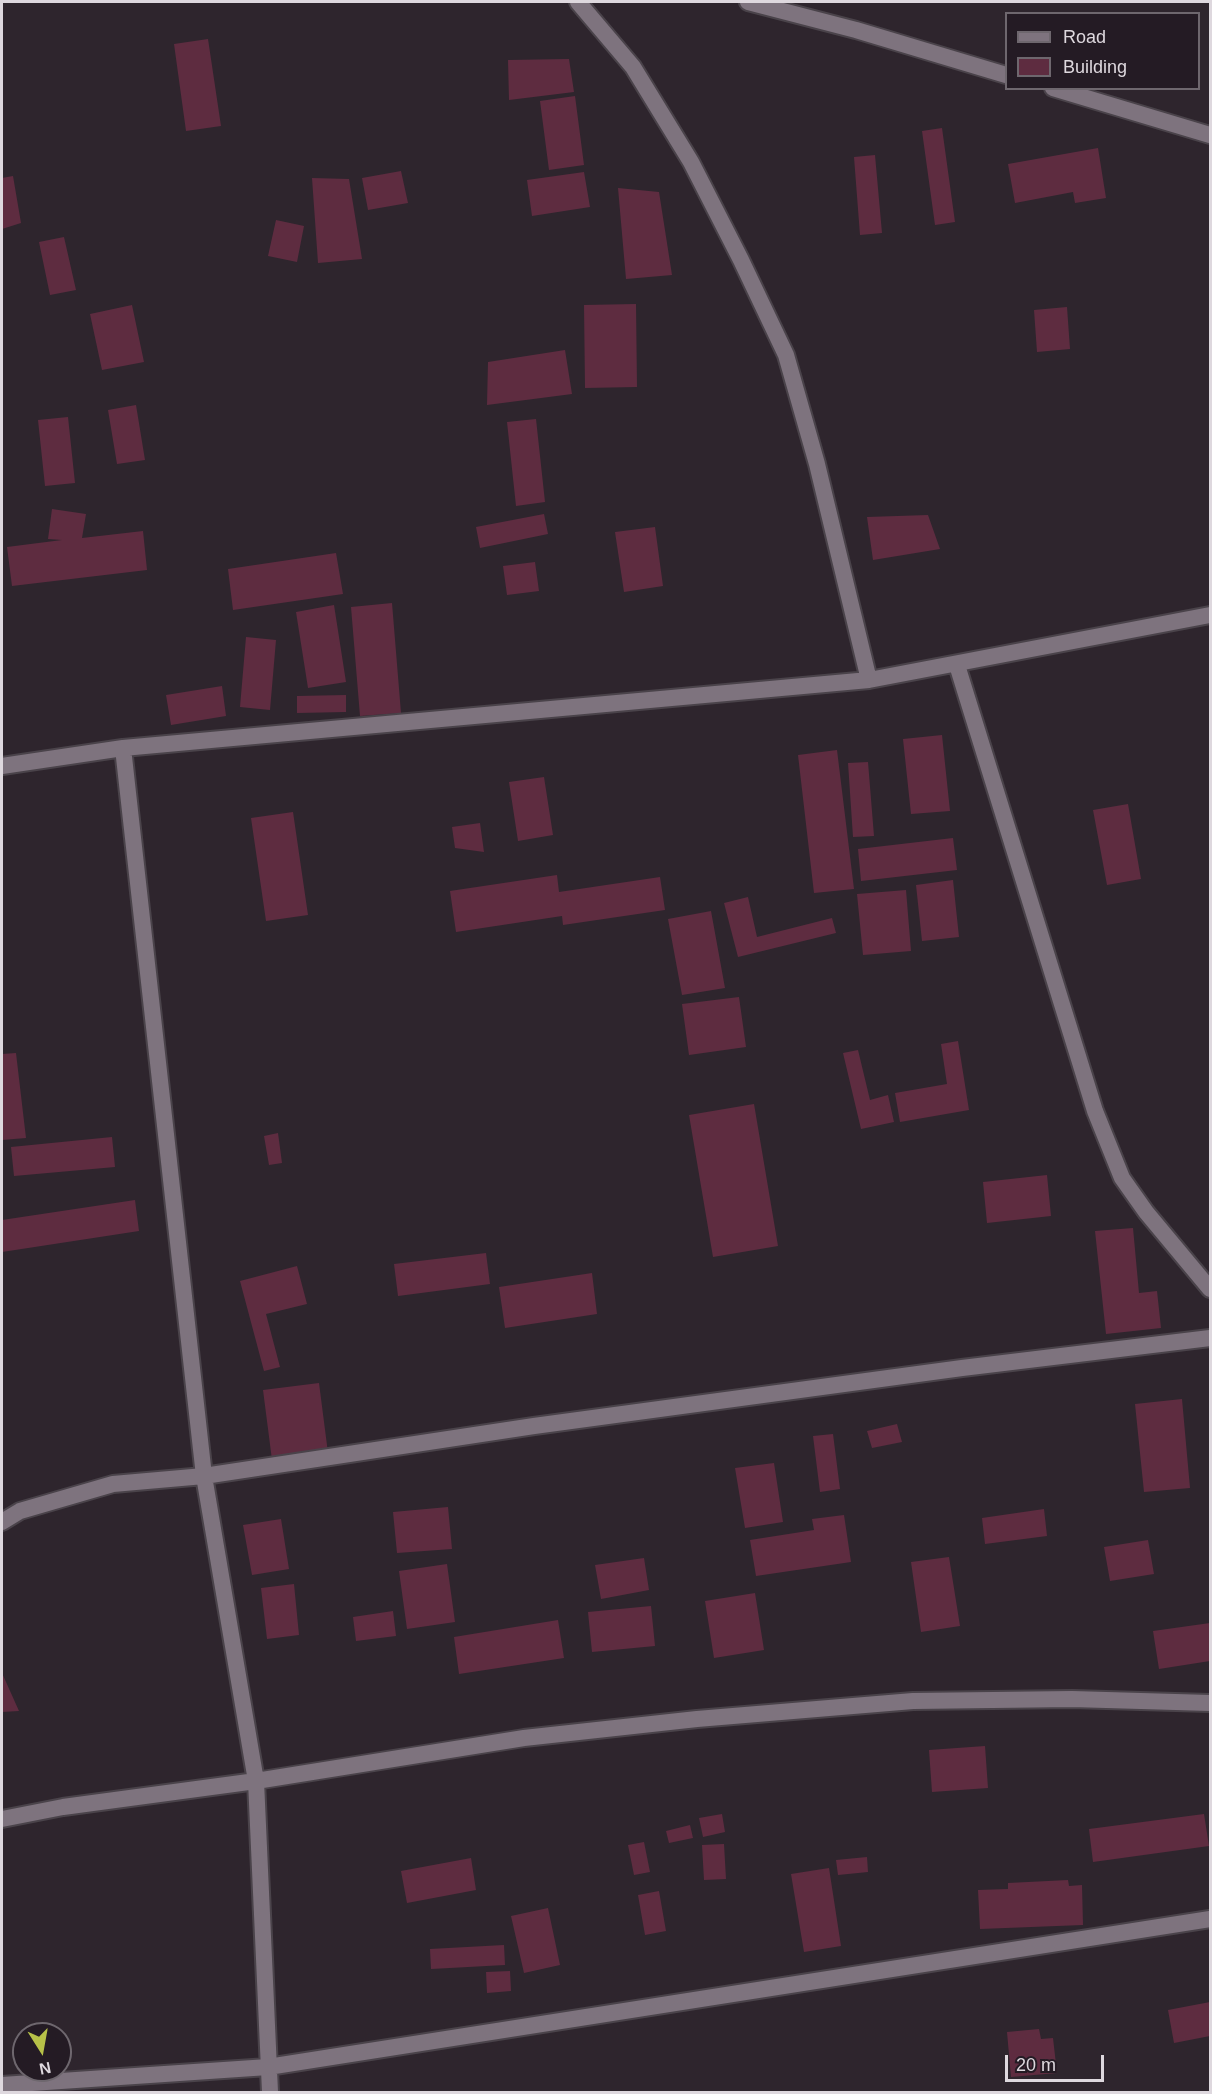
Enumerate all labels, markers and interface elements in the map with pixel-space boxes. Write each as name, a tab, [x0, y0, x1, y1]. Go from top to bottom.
legend	[1005, 12, 1200, 90]
text: Road	[1063, 27, 1106, 47]
text: Building	[1063, 57, 1127, 77]
north arrow	[12, 2022, 72, 2082]
scale bar	[1008, 2043, 1107, 2081]
text: 20 m	[1016, 2055, 1056, 2075]
text: N	[38, 2059, 52, 2078]

